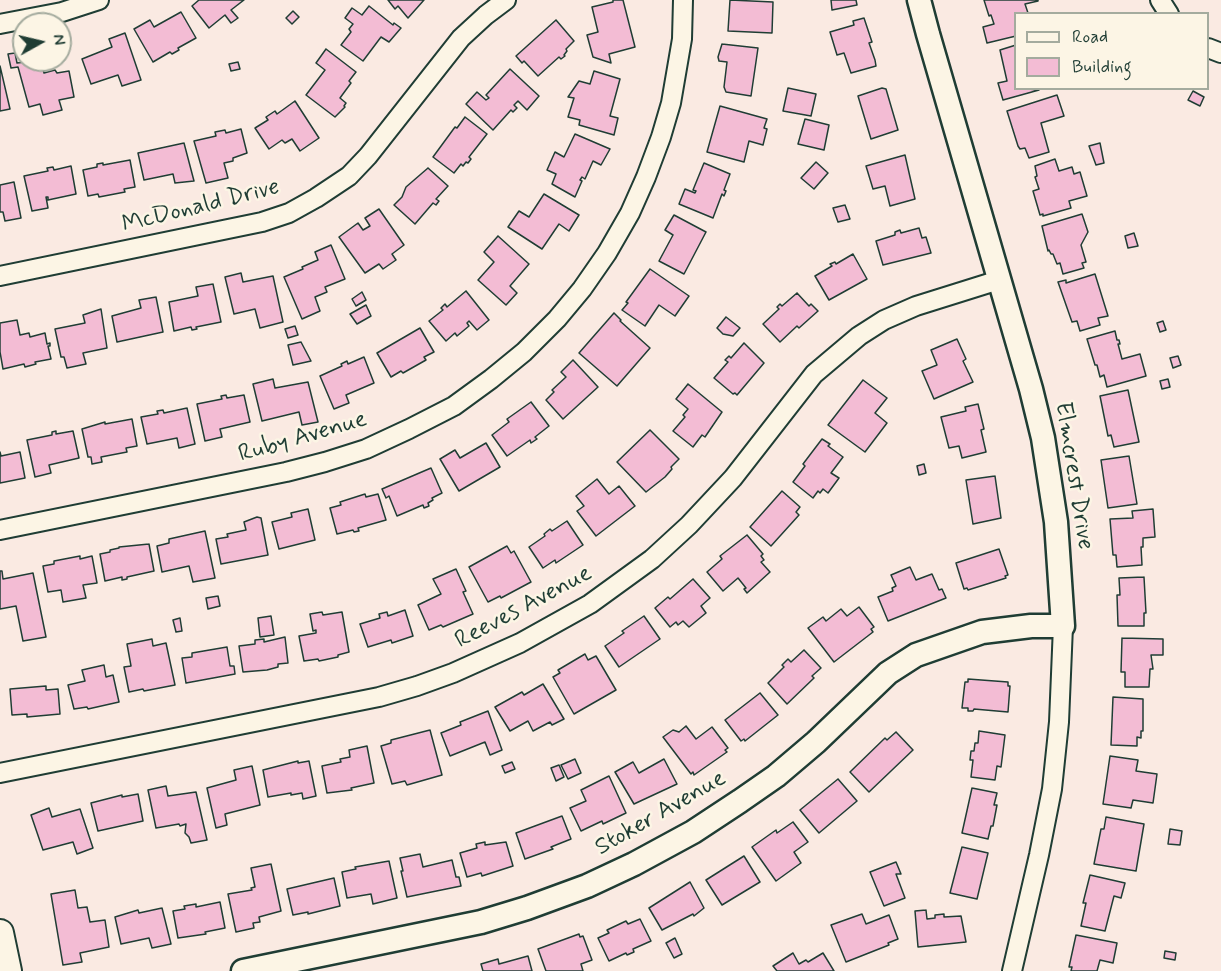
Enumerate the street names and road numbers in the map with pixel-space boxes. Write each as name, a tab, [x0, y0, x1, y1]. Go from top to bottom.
street label: McDonald Drive	[119, 174, 283, 240]
street label: Elmcrest Drive	[1047, 400, 1099, 552]
street label: Ruby Avenue	[235, 406, 371, 470]
street label: Reeves Avenue	[451, 560, 597, 656]
street label: Stoker Avenue	[590, 765, 732, 863]

